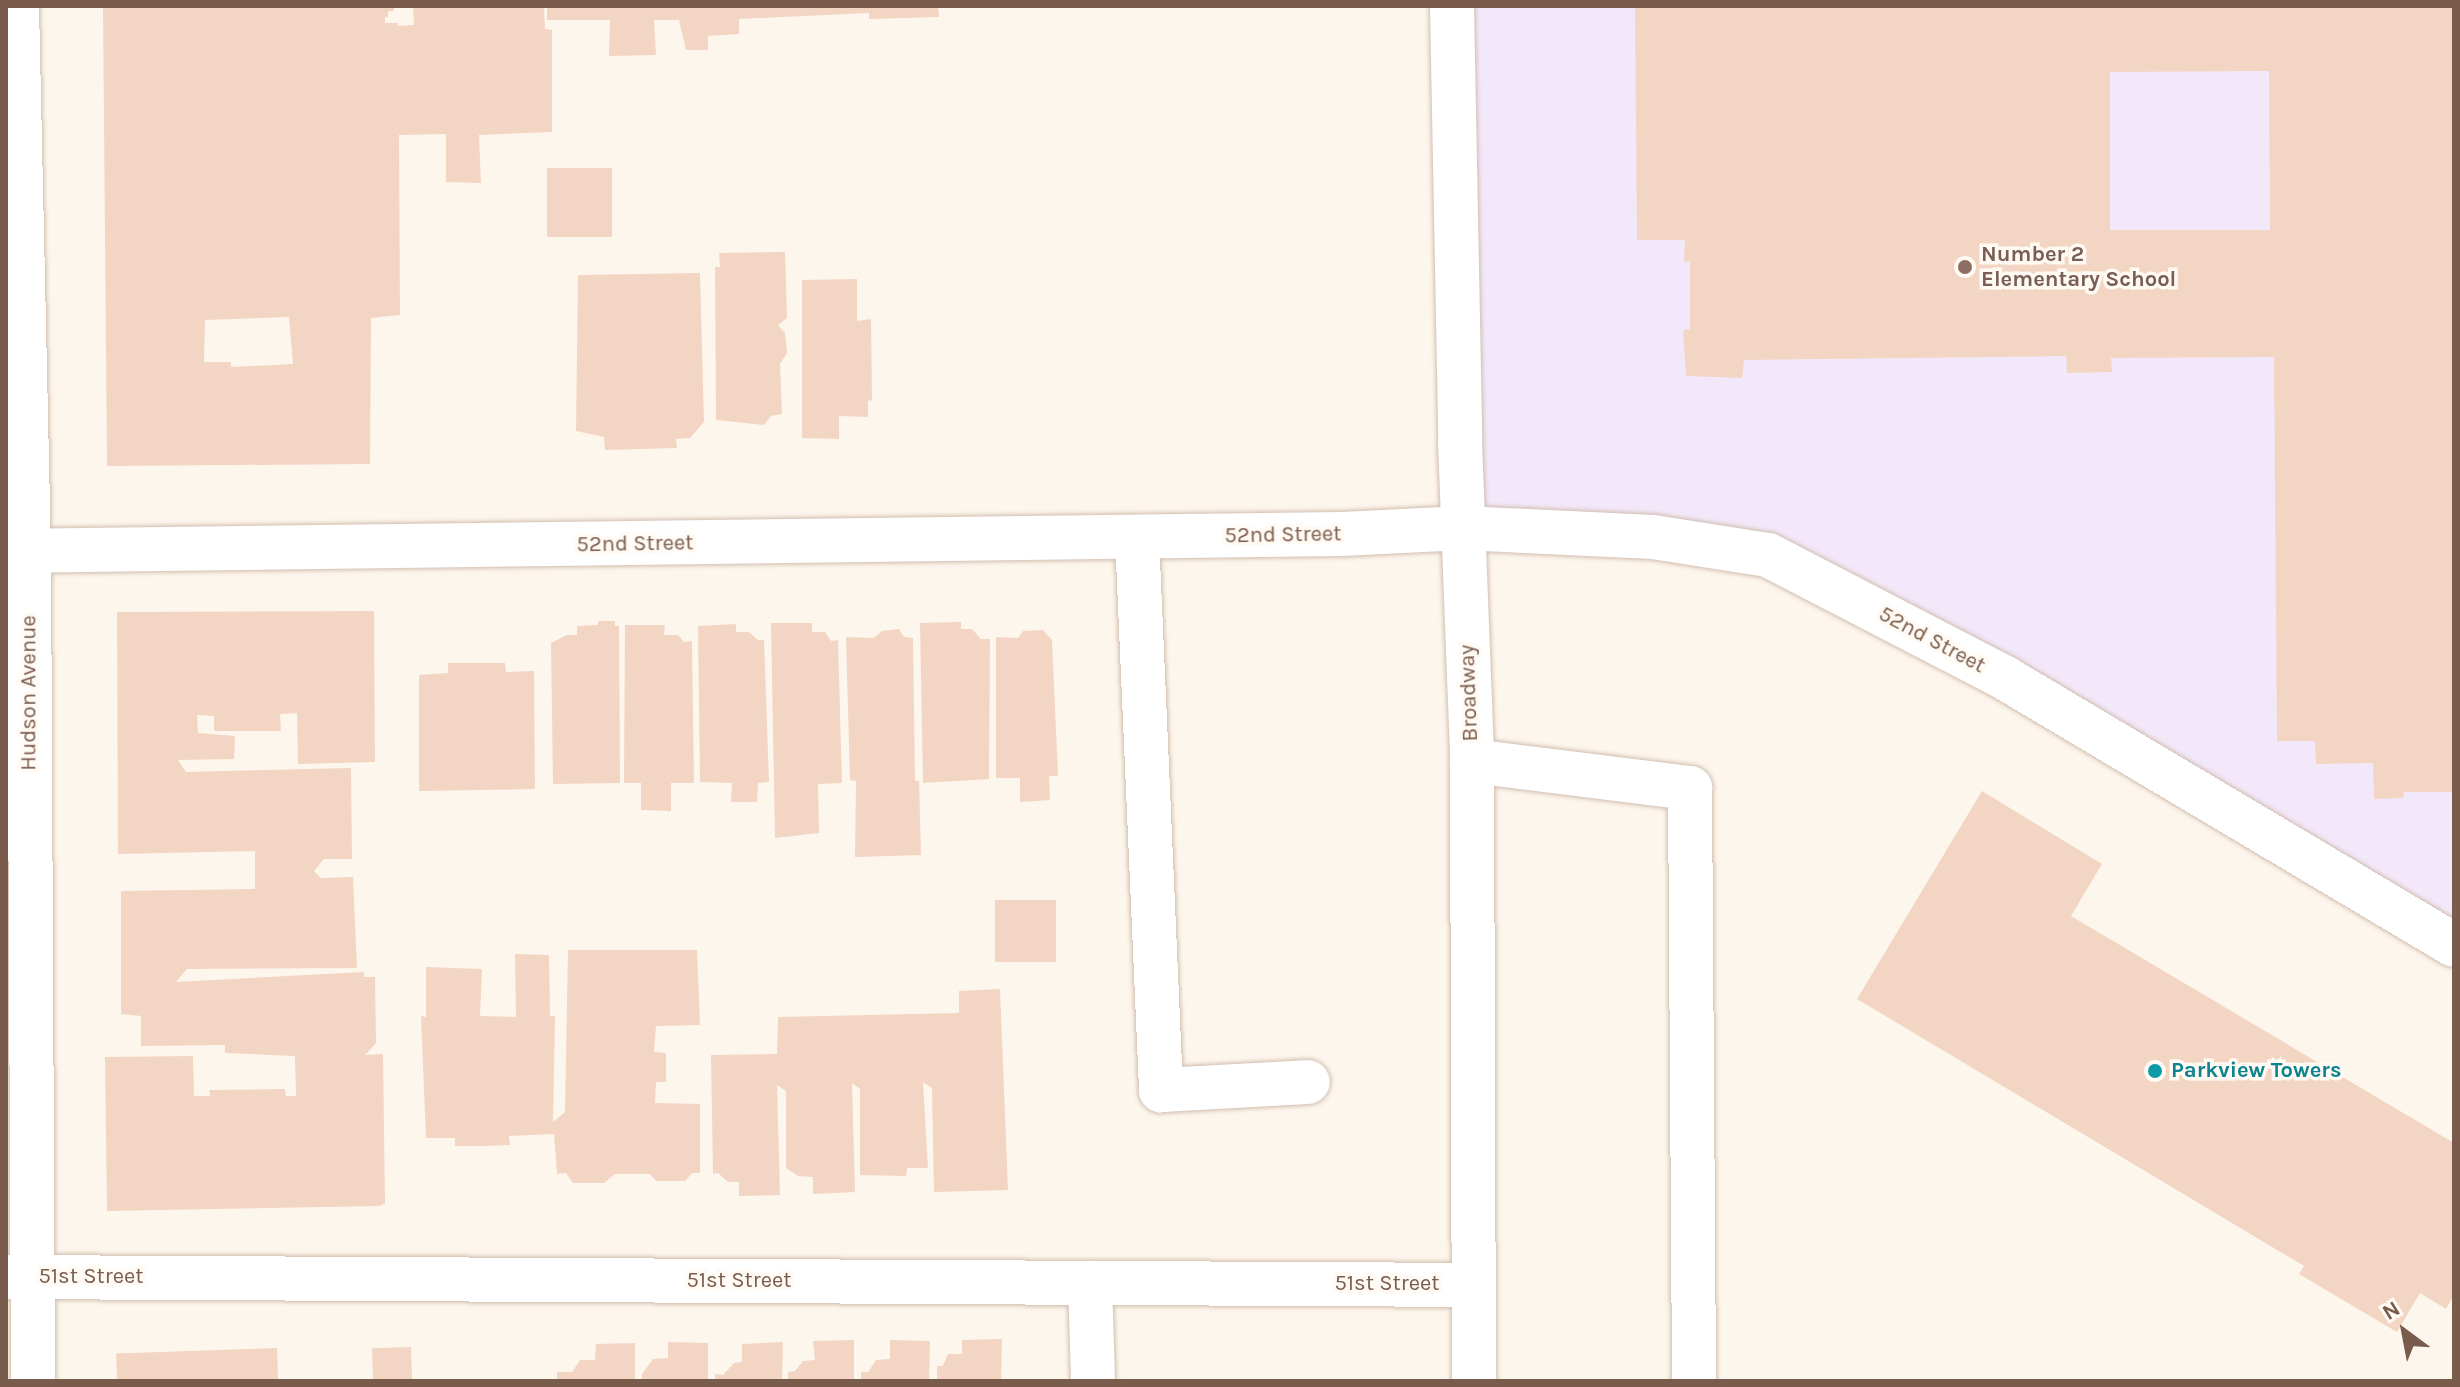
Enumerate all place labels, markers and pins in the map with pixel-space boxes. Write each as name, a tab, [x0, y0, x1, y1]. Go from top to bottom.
place label: Number 2 Elementary School	[1981, 241, 2176, 292]
marker: Number 2 Elementary School	[1956, 258, 1974, 276]
place label: Parkview Towers	[2171, 1058, 2342, 1084]
marker: Parkview Towers	[2146, 1062, 2164, 1080]

